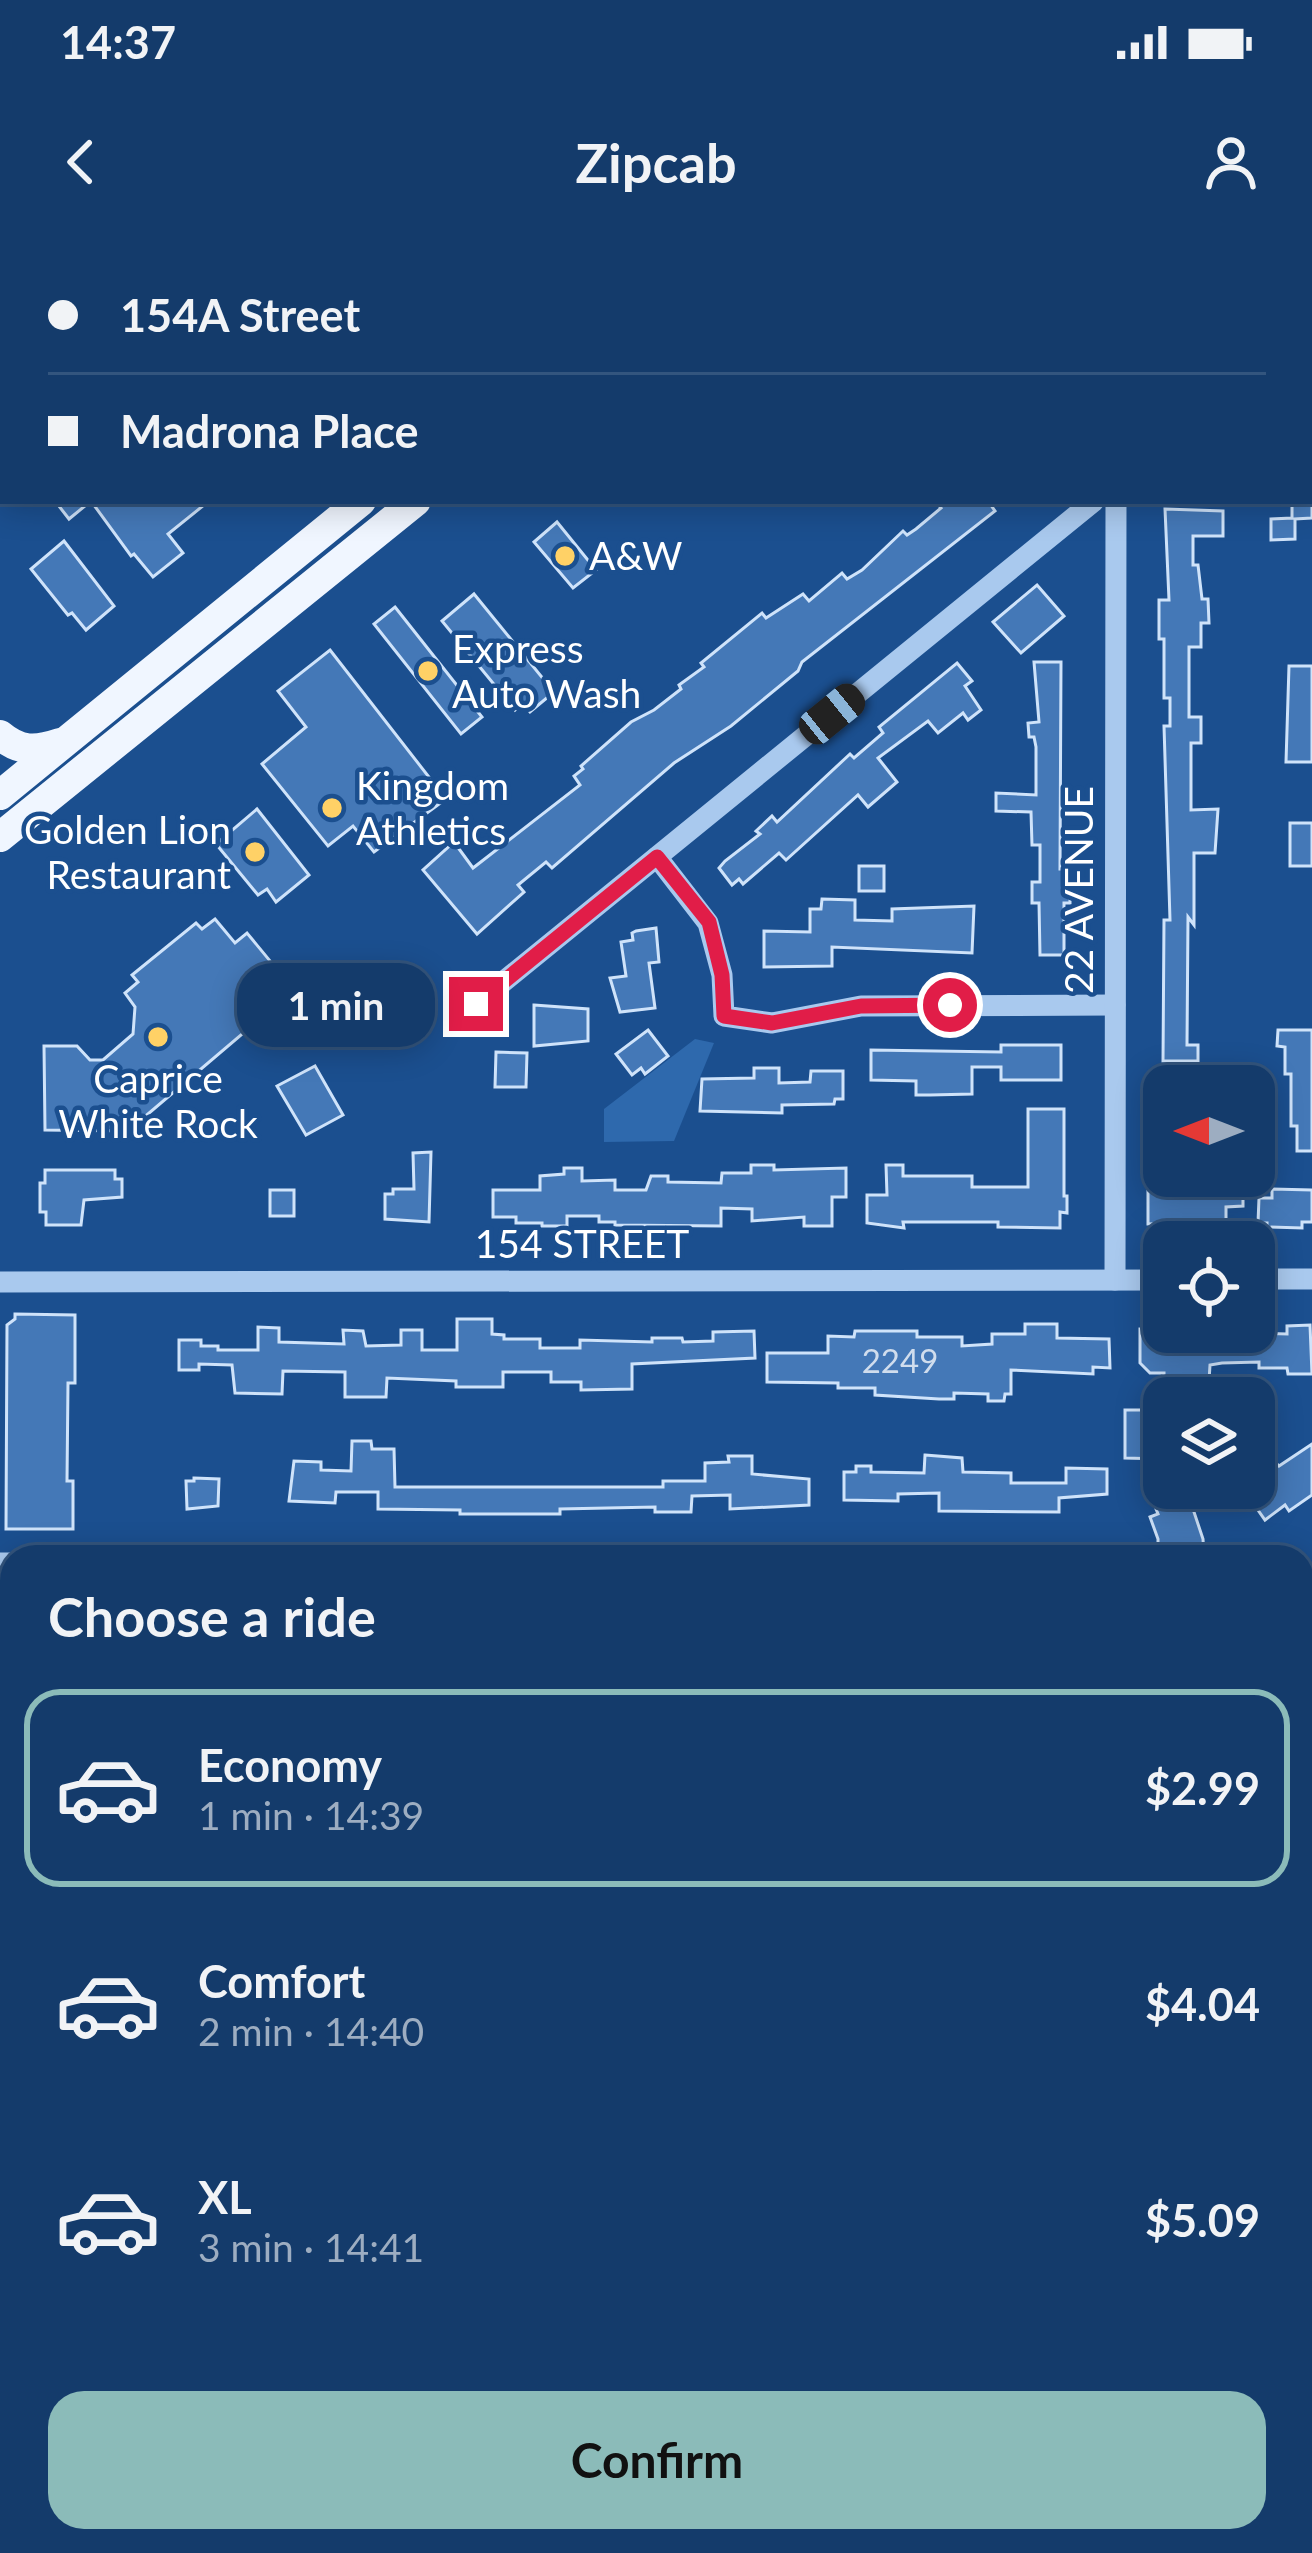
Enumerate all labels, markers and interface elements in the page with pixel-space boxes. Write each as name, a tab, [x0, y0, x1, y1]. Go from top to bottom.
text: 14:37	[60, 15, 176, 69]
icon: back	[48, 129, 114, 195]
icon: person	[1198, 129, 1264, 195]
text: Zipcab	[575, 130, 737, 195]
text: 154A Street	[120, 288, 360, 342]
text: Madrona Place	[120, 404, 419, 458]
place label: A&W	[589, 532, 682, 578]
marker: A&W	[552, 543, 578, 569]
place label: Express Auto Wash	[452, 625, 641, 716]
marker: Express Auto Wash	[415, 658, 441, 684]
car	[793, 677, 871, 751]
place label: Kingdom Athletics	[356, 762, 509, 853]
street label: 22 AVENUE	[1055, 786, 1101, 994]
marker: Kingdom Athletics	[319, 795, 345, 821]
place label: Golden Lion Restaurant	[24, 806, 231, 897]
marker: Golden Lion Restaurant	[242, 839, 268, 865]
callout: 1 min	[236, 962, 434, 1046]
route end	[449, 977, 503, 1031]
route start	[923, 978, 977, 1032]
text: 1 min	[288, 982, 384, 1028]
marker: Caprice White Rock	[145, 1024, 171, 1050]
place label: Caprice White Rock	[58, 1055, 258, 1146]
north arrow	[1143, 1065, 1275, 1197]
map controls	[1143, 1065, 1275, 1509]
street label: 154 STREET	[475, 1220, 689, 1266]
button: locate	[1143, 1221, 1275, 1353]
house number: 2249	[862, 1340, 938, 1380]
button: layers	[1143, 1377, 1275, 1509]
text: Choose a ride	[48, 1584, 376, 1649]
icon: car	[54, 1734, 162, 1842]
text: Economy	[198, 1738, 382, 1792]
text: $2.99	[1145, 1761, 1260, 1815]
text: 1 min · 14:39	[198, 1792, 424, 1838]
icon: car	[54, 1950, 162, 2058]
text: Comfort	[198, 1954, 365, 2008]
text: $4.04	[1145, 1977, 1260, 2031]
text: 2 min · 14:40	[198, 2008, 424, 2054]
icon: car	[54, 2166, 162, 2274]
text: XL	[198, 2170, 252, 2224]
text: $5.09	[1145, 2193, 1260, 2247]
text: 3 min · 14:41	[198, 2224, 424, 2270]
button: Confirm	[48, 2391, 1266, 2529]

